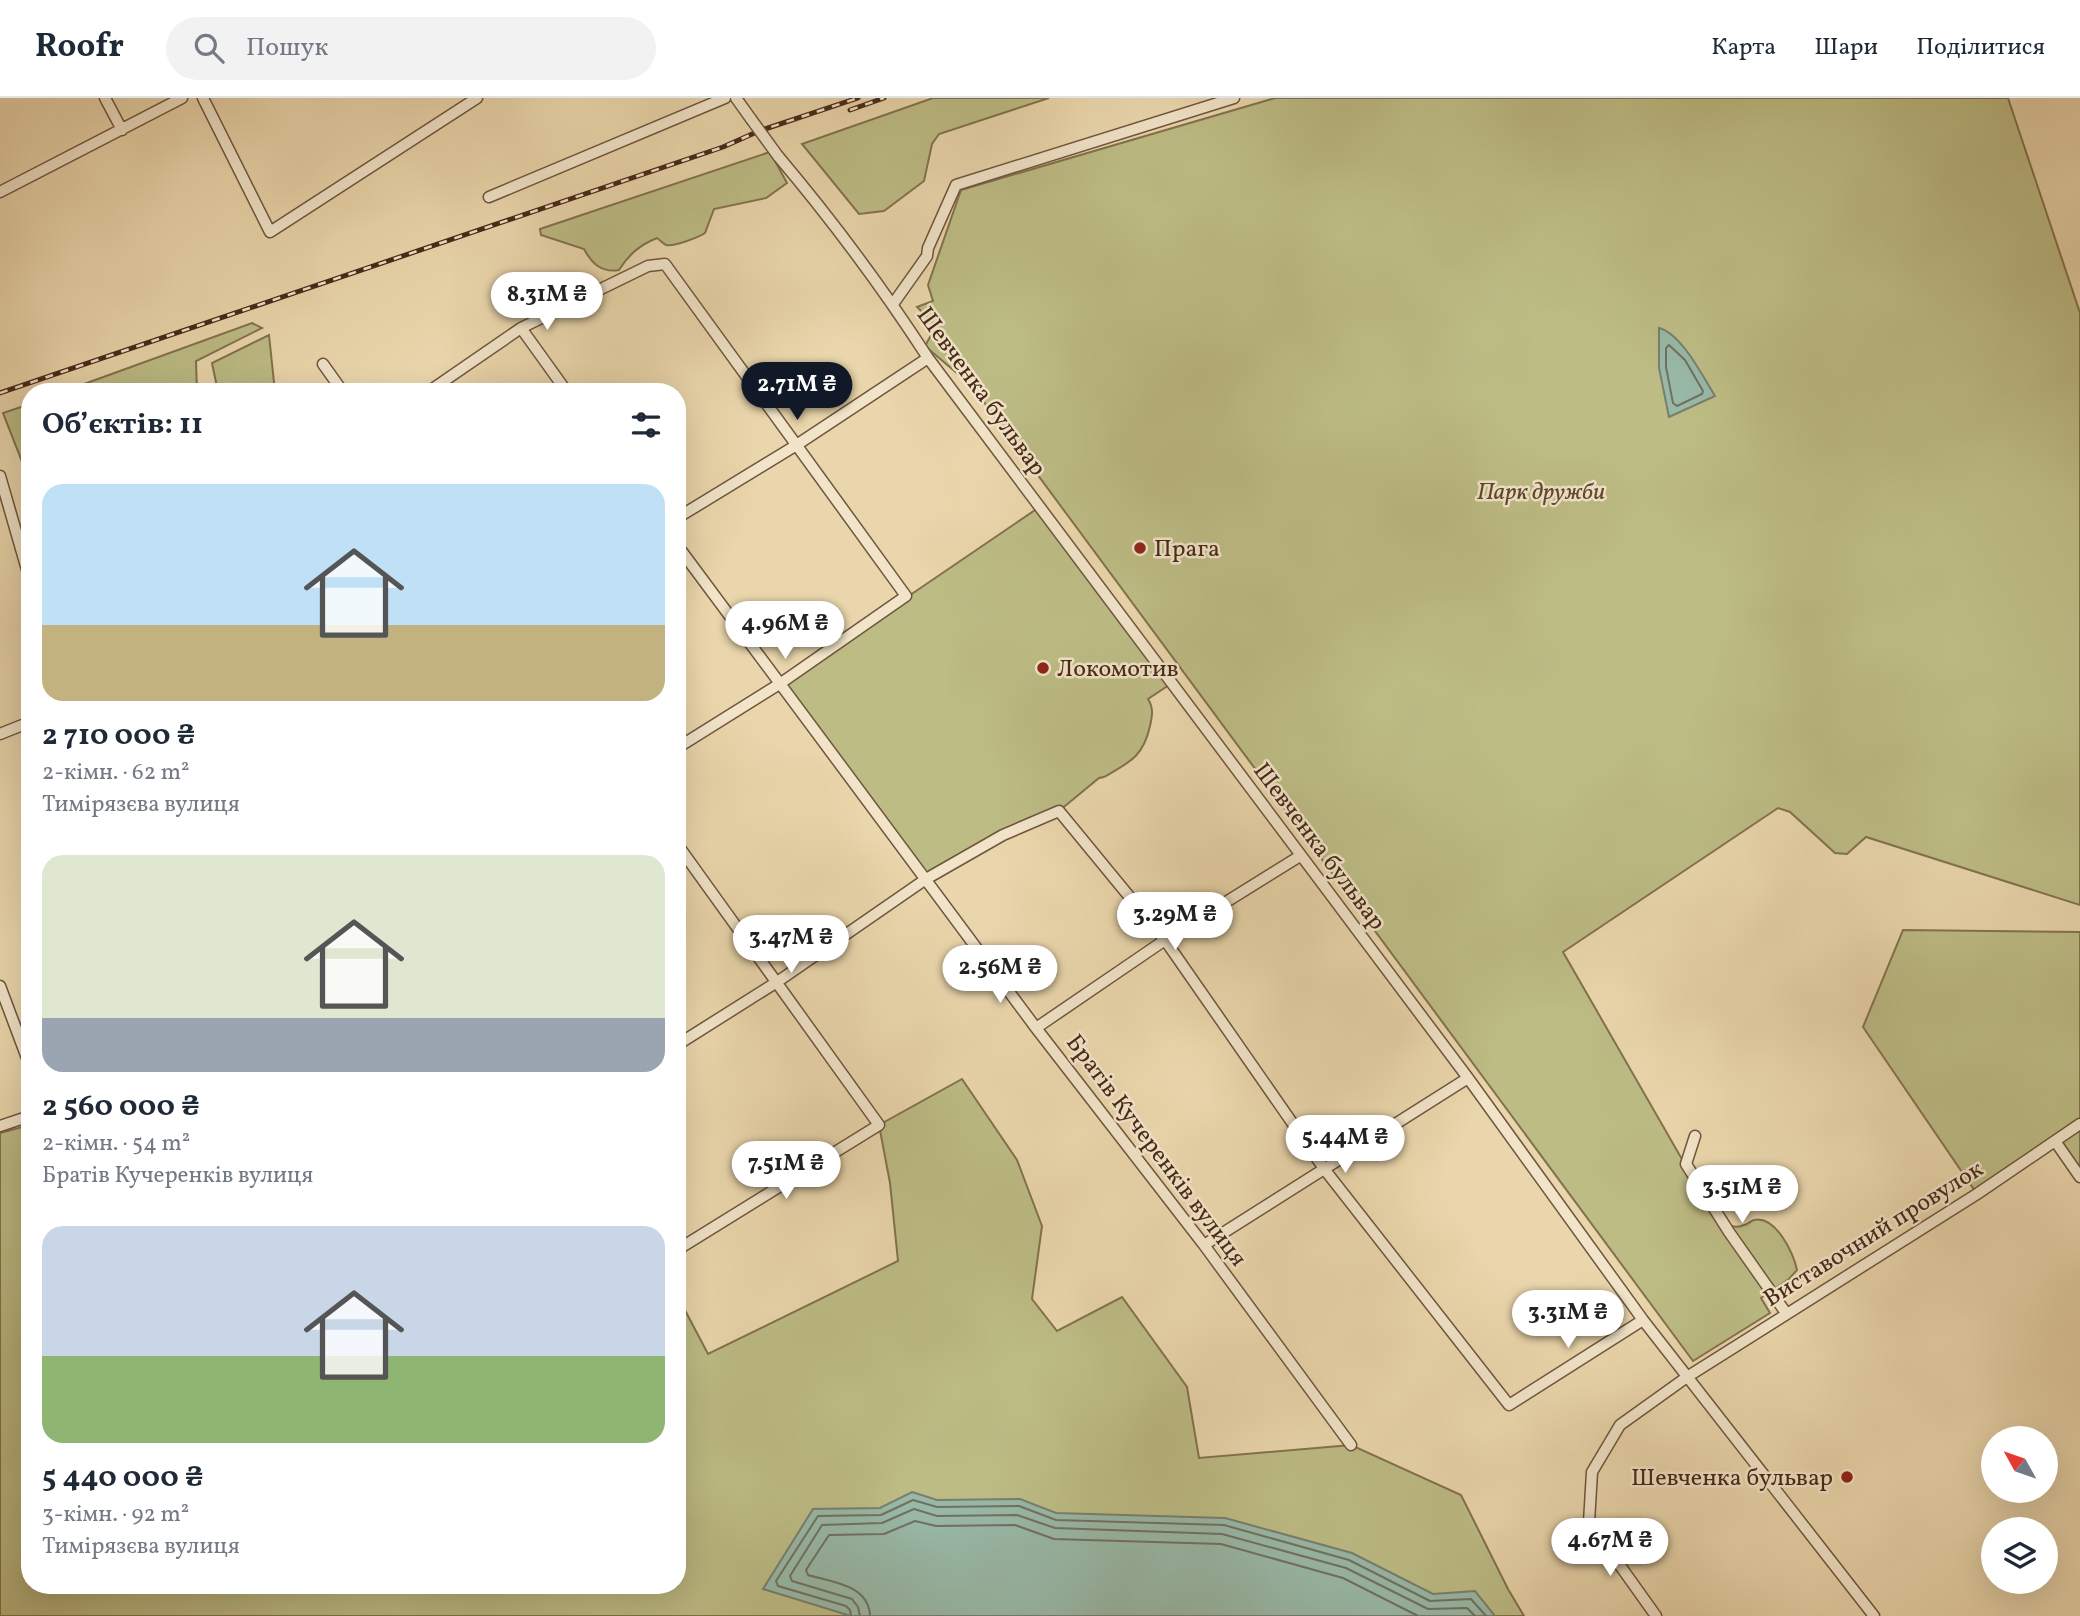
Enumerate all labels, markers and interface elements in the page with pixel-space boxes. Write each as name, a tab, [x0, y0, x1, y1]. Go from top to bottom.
search box	[166, 17, 656, 80]
text: Roofr	[35, 25, 124, 71]
icon: search	[190, 29, 228, 67]
text: Пошук	[246, 30, 328, 66]
text: Карта	[1711, 31, 1776, 65]
text: Шари	[1814, 31, 1878, 65]
text: Поділитися	[1916, 31, 2045, 65]
pin: 8.31M ₴	[482, 272, 612, 332]
text: 8.31M ₴	[507, 279, 587, 311]
street label: Шевченка бульвар	[907, 300, 1054, 484]
pin: 2.71M ₴	[732, 362, 862, 422]
text: 2.71M ₴	[757, 369, 837, 401]
text: Об’єктів: 11	[42, 404, 203, 446]
icon: filters	[627, 406, 665, 444]
park label: Парк дружби	[1477, 476, 1605, 510]
icon: home	[291, 530, 417, 656]
place label: Прага	[1154, 533, 1220, 567]
marker: Прага	[1132, 540, 1148, 556]
pin: 4.96M ₴	[720, 602, 850, 661]
text: 4.96M ₴	[741, 608, 829, 640]
place label: Локомотив	[1057, 653, 1179, 687]
marker: Локомотив	[1035, 660, 1051, 676]
text: 2 710 000 ₴	[42, 715, 195, 757]
street label: Шевченка бульвар	[1244, 756, 1393, 938]
text: 2-кімн. · 62 m²	[42, 757, 190, 789]
text: Тимірязєва вулиця	[42, 789, 240, 821]
pin: 3.29M ₴	[1110, 892, 1240, 952]
text: 3.29M ₴	[1133, 899, 1217, 931]
icon: home	[291, 901, 417, 1027]
pin: 3.47M ₴	[726, 916, 856, 975]
text: 3.47M ₴	[749, 922, 833, 954]
pin: 2.56M ₴	[935, 946, 1065, 1005]
text: 2.56M ₴	[958, 952, 1042, 984]
street label: Братів Кучеренків вулиця	[1057, 1028, 1254, 1274]
text: 2 560 000 ₴	[42, 1086, 200, 1128]
pin: 5.44M ₴	[1280, 1116, 1410, 1175]
text: 5.44M ₴	[1302, 1122, 1388, 1154]
text: 2-кімн. · 54 m²	[42, 1128, 190, 1160]
pin: 7.51M ₴	[721, 1142, 851, 1201]
text: 7.51M ₴	[748, 1148, 824, 1180]
street label: Виставочний провулок	[1758, 1153, 1991, 1316]
text: Братів Кучеренків вулиця	[42, 1160, 313, 1192]
pin: 3.51M ₴	[1677, 1166, 1807, 1225]
text: 3.51M ₴	[1702, 1172, 1782, 1204]
icon: home	[291, 1272, 417, 1398]
pin: 3.31M ₴	[1503, 1290, 1633, 1350]
text: 3.31M ₴	[1528, 1297, 1608, 1329]
north arrow	[1981, 1426, 2058, 1503]
map controls	[1981, 1426, 2058, 1594]
text: 5 440 000 ₴	[42, 1457, 204, 1499]
place label: Шевченка бульвар	[1631, 1462, 1833, 1496]
marker: Шевченка бульвар	[1839, 1469, 1855, 1485]
text: 3-кімн. · 92 m²	[42, 1499, 189, 1531]
button: layers	[1981, 1517, 2058, 1594]
pin: 4.67M ₴	[1545, 1518, 1675, 1578]
text: 4.67M ₴	[1567, 1525, 1653, 1557]
text: Тимірязєва вулиця	[42, 1531, 240, 1563]

